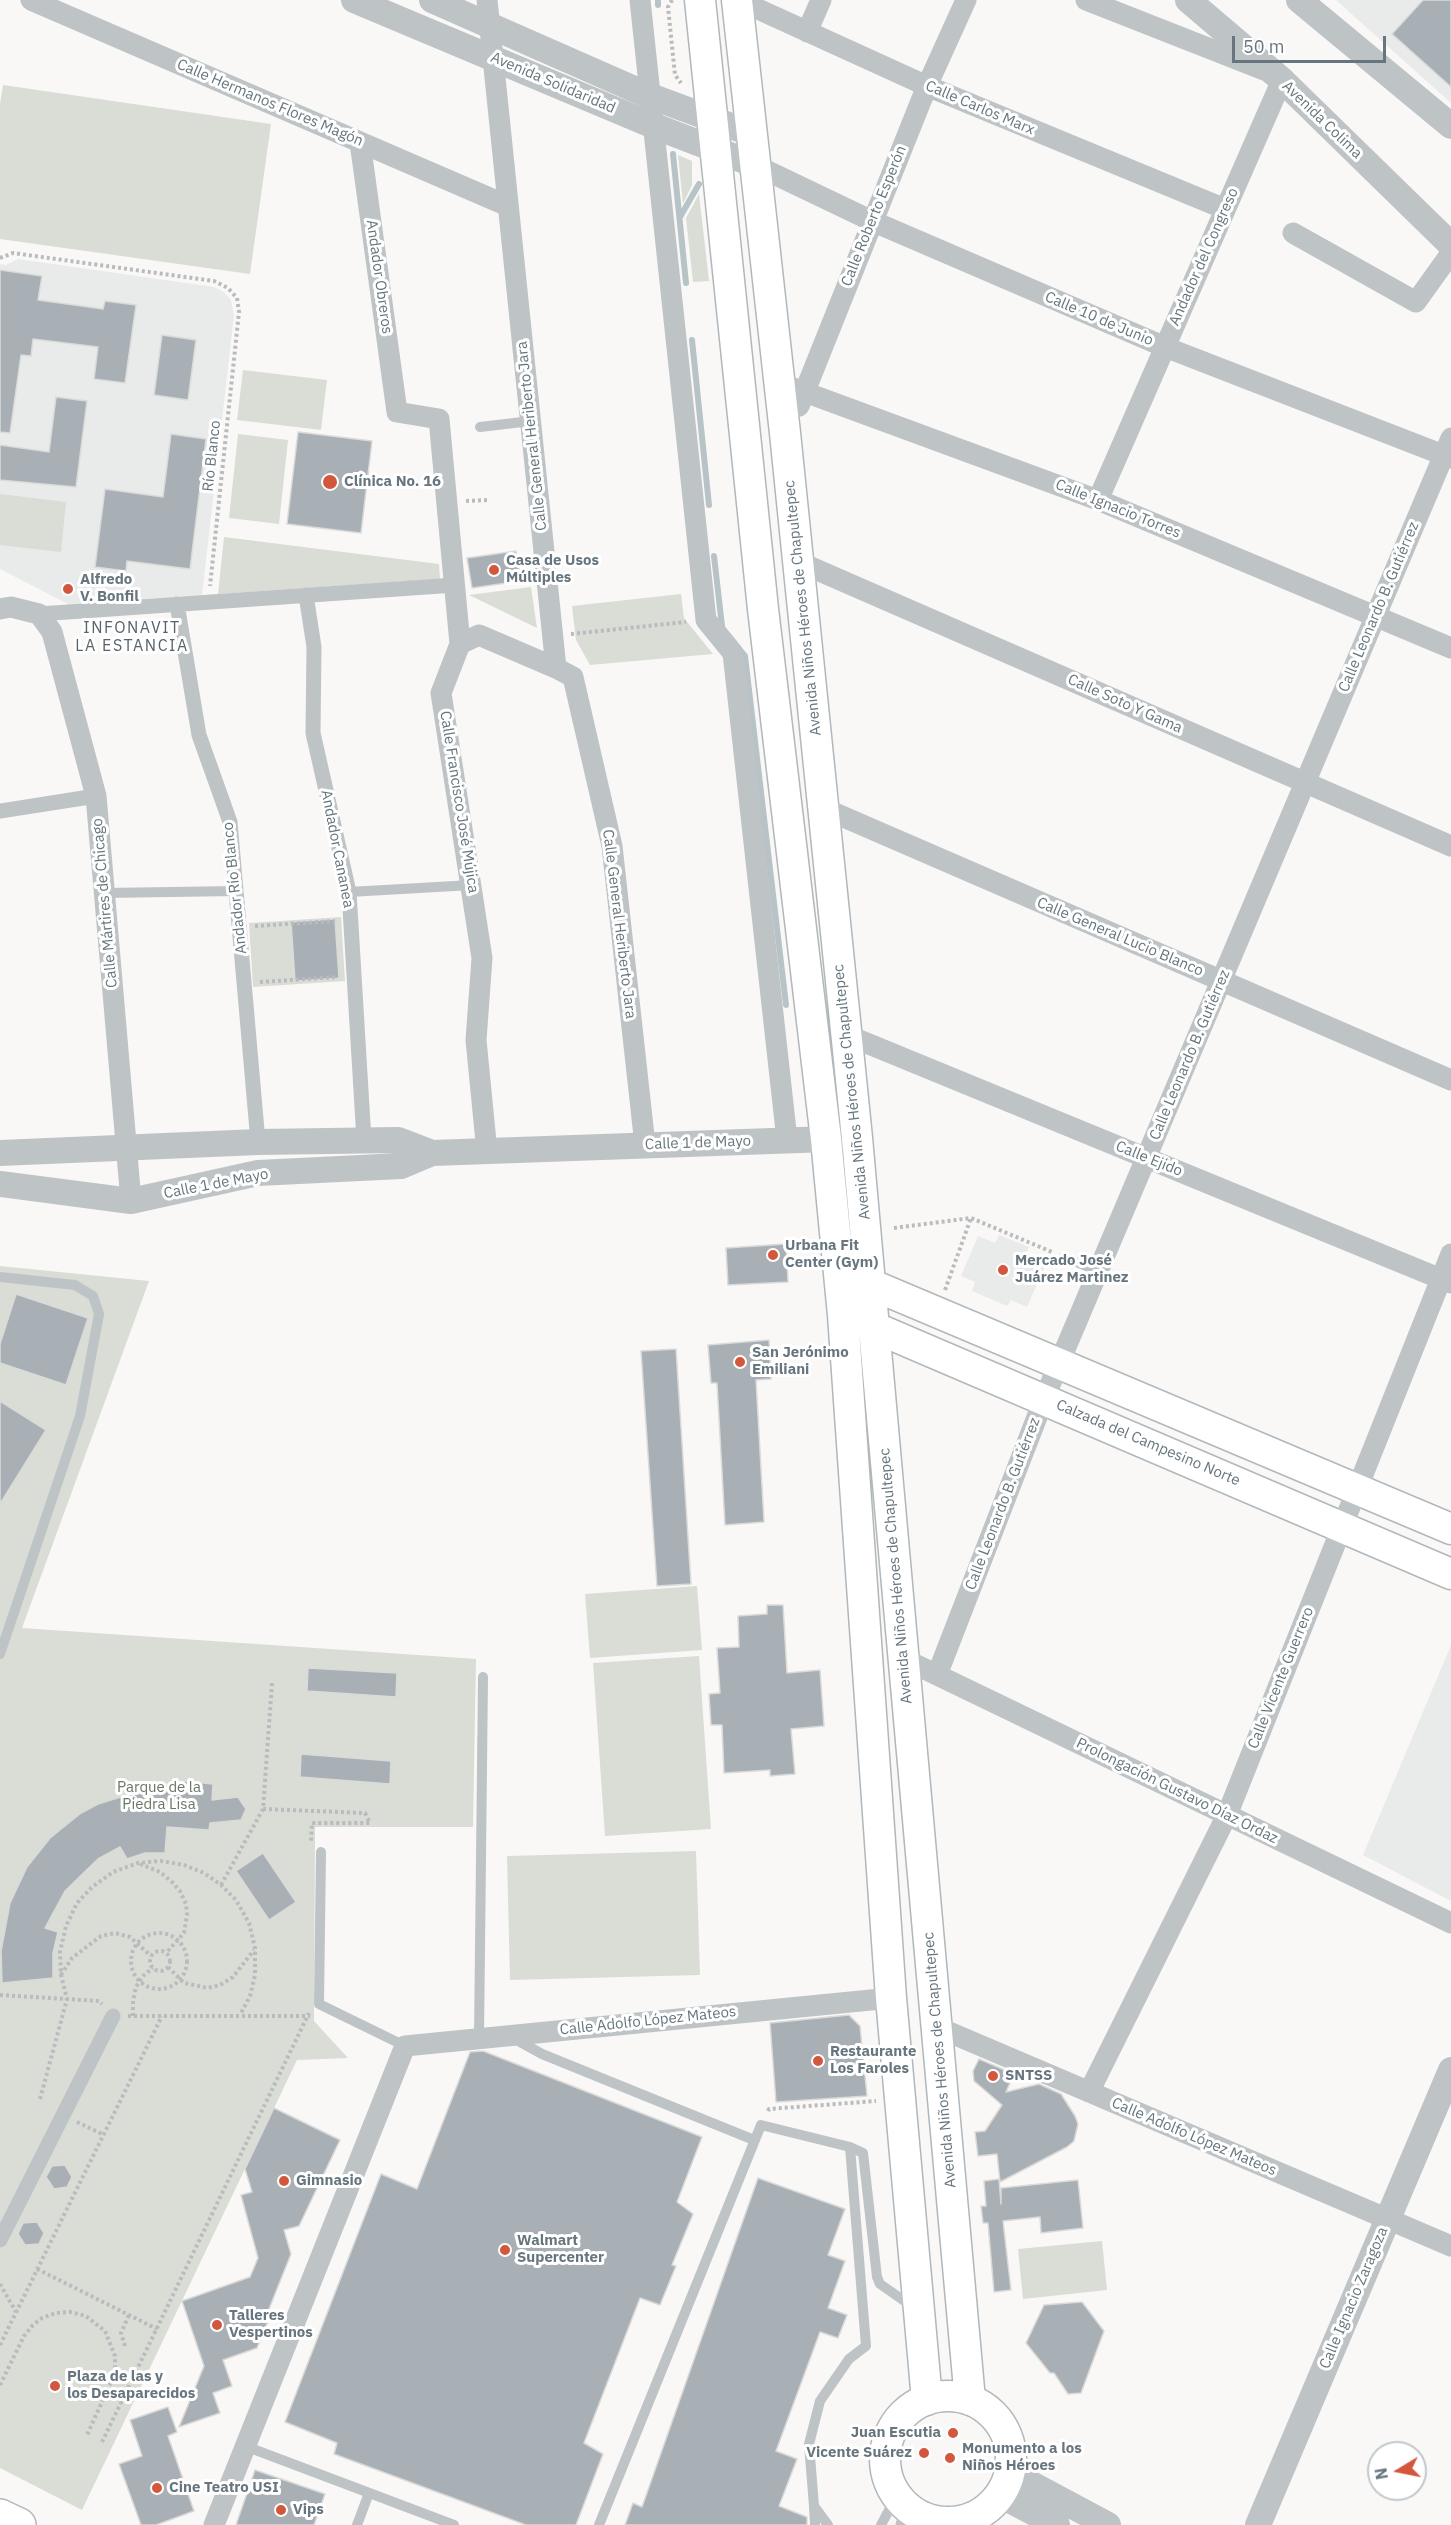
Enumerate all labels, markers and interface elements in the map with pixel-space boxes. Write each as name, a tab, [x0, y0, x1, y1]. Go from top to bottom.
scale bar	[1235, 24, 1390, 62]
text: 50 m	[1243, 35, 1285, 58]
street label: Avenida Solidaridad	[488, 49, 618, 117]
street label: Calle Hermanos Flores Magón	[174, 56, 366, 150]
street label: Calle Carlos Marx	[923, 77, 1037, 139]
street label: Avenida Colima	[1278, 77, 1366, 163]
street label: Calle Roberto Esperón	[838, 143, 910, 289]
street label: Andador del Congreso	[1165, 185, 1243, 329]
street label: Andador Obreros	[362, 219, 396, 335]
street label: Calle 10 de Junio	[1042, 288, 1156, 350]
street label: Calle General Heriberto Jara	[513, 340, 551, 532]
street label: Río Blanco	[199, 419, 225, 493]
marker: Clínica No. 16	[321, 473, 339, 491]
place label: Clínica No. 16	[344, 473, 441, 491]
street label: Calle Ignacio Torres	[1053, 476, 1183, 542]
street label: Avenida Niños Héroes de Chapultepec	[781, 479, 825, 737]
street label: Calle Leonardo B. Gutiérrez	[1335, 519, 1423, 695]
place label: Casa de Usos Múltiples	[506, 552, 599, 587]
marker: Casa de Usos Múltiples	[487, 563, 501, 577]
place label: Alfredo V. Bonfil	[80, 571, 139, 606]
marker: Alfredo V. Bonfil	[61, 582, 75, 596]
district label: INFONAVIT LA ESTANCIA	[75, 618, 189, 656]
street label: Calle Soto Y Gama	[1065, 671, 1185, 737]
street label: Calle Francisco José Mújica	[436, 710, 482, 894]
street label: Andador Cananea	[317, 789, 357, 909]
street label: Calle Mártires de Chicago	[89, 817, 121, 989]
street label: Andador Río Blanco	[219, 821, 251, 955]
street label: Calle General Heriberto Jara	[598, 828, 640, 1020]
street label: Calle General Lucio Blanco	[1034, 894, 1206, 980]
street label: Avenida Niños Héroes de Chapultepec	[830, 963, 874, 1221]
street label: Calle Leonardo B. Gutiérrez	[1146, 967, 1234, 1143]
street label: Calle 1 de Mayo	[645, 1132, 751, 1154]
street label: Calle Ejido	[1113, 1137, 1185, 1181]
street label: Calle 1 de Mayo	[162, 1165, 270, 1203]
place label: Urbana Fit Center (Gym)	[785, 1237, 878, 1272]
marker: Urbana Fit Center (Gym)	[766, 1248, 780, 1262]
place label: Mercado José Juárez Martinez	[1015, 1252, 1129, 1287]
marker: Mercado José Juárez Martinez	[996, 1263, 1010, 1277]
place label: San Jerónimo Emiliani	[752, 1344, 849, 1379]
marker: San Jerónimo Emiliani	[733, 1355, 747, 1369]
street label: Calzada del Campesino Norte	[1053, 1396, 1243, 1490]
street label: Calle Leonardo B. Gutiérrez	[962, 1415, 1044, 1593]
street label: Avenida Niños Héroes de Chapultepec	[876, 1447, 916, 1705]
street label: Calle Vicente Guerrero	[1244, 1604, 1318, 1752]
street label: Prolongación Gustavo Díaz Ordaz	[1073, 1734, 1281, 1848]
park label: Parque de la Piedra Lisa	[117, 1779, 201, 1814]
street label: Avenida Niños Héroes de Chapultepec	[920, 1931, 960, 2189]
street label: Calle Adolfo López Mateos	[559, 2003, 737, 2039]
place label: Restaurante Los Faroles	[830, 2043, 916, 2078]
marker: Restaurante Los Faroles	[811, 2054, 825, 2068]
place label: SNTSS	[1005, 2067, 1052, 2085]
marker: SNTSS	[986, 2069, 1000, 2083]
street label: Calle Adolfo López Mateos	[1109, 2094, 1279, 2180]
place label: Gimnasio	[296, 2172, 362, 2190]
marker: Gimnasio	[277, 2174, 291, 2188]
street label: Calle Ignacio Zaragoza	[1316, 2224, 1392, 2372]
place label: Walmart Supercenter	[517, 2232, 604, 2267]
marker: Walmart Supercenter	[498, 2243, 512, 2257]
place label: Talleres Vespertinos	[229, 2307, 313, 2342]
marker: Talleres Vespertinos	[210, 2318, 224, 2332]
place label: Plaza de las y los Desaparecidos	[67, 2368, 195, 2403]
marker: Plaza de las y los Desaparecidos	[48, 2379, 62, 2393]
place label: Juan Escutia	[851, 2424, 941, 2442]
marker: Juan Escutia	[946, 2426, 960, 2440]
place label: Monumento a los Niños Héroes	[962, 2440, 1082, 2475]
north arrow	[1367, 2441, 1427, 2501]
place label: Vicente Suárez	[806, 2444, 912, 2462]
marker: Vicente Suárez	[917, 2446, 931, 2460]
marker: Monumento a los Niños Héroes	[943, 2451, 957, 2465]
text: N	[1370, 2466, 1392, 2481]
place label: Cine Teatro USI	[169, 2479, 279, 2497]
marker: Cine Teatro USI	[150, 2481, 164, 2495]
place label: Vips	[293, 2501, 324, 2519]
marker: Vips	[274, 2503, 288, 2517]

